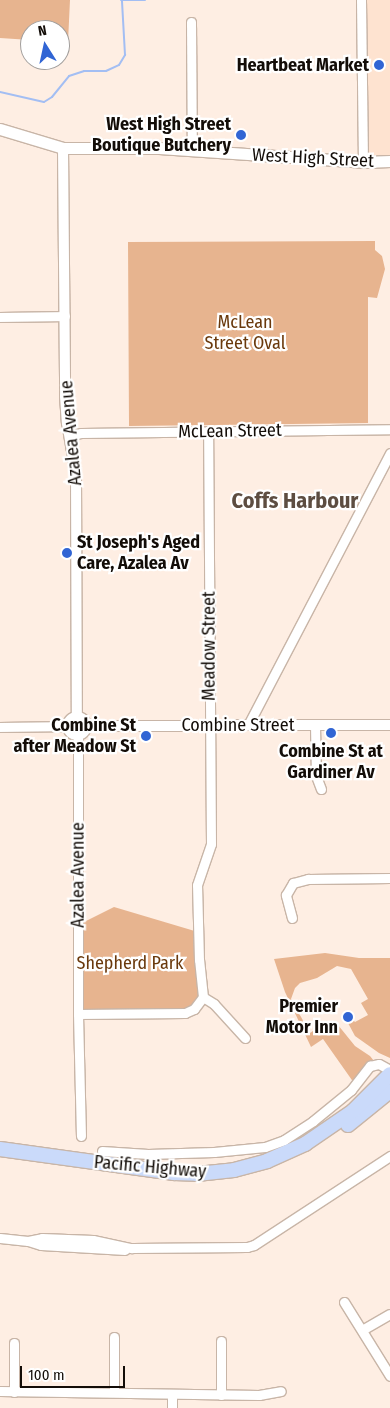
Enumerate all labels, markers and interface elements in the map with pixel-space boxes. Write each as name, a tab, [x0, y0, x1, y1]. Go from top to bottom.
north arrow	[20, 20, 70, 70]
text: N	[37, 22, 48, 40]
place label: Heartbeat Market	[237, 54, 369, 76]
marker: Heartbeat Market	[373, 59, 385, 71]
place label: West High Street Boutique Butchery	[92, 114, 231, 156]
marker: West High Street Boutique Butchery	[235, 129, 247, 141]
street label: West High Street	[252, 144, 374, 172]
park label: McLean Street Oval	[205, 312, 285, 354]
street label: Azalea Avenue	[56, 379, 86, 487]
street label: McLean Street	[178, 419, 282, 443]
district label: Coffs Harbour	[232, 488, 358, 514]
place label: St Joseph's Aged Care, Azalea Av	[77, 532, 200, 574]
marker: St Joseph's Aged Care, Azalea Av	[61, 547, 73, 559]
street label: Meadow Street	[198, 591, 220, 701]
street label: Combine Street	[181, 714, 295, 736]
place label: Combine St after Meadow St	[14, 715, 136, 758]
marker: Combine St at Gardiner Av	[325, 727, 337, 739]
marker: Combine St after Meadow St	[140, 730, 152, 742]
place label: Combine St at Gardiner Av	[279, 741, 383, 784]
street label: Azalea Avenue	[67, 822, 89, 928]
park label: Shepherd Park	[77, 952, 183, 974]
place label: Premier Motor Inn	[266, 996, 338, 1038]
marker: Premier Motor Inn	[342, 1011, 354, 1023]
street label: Pacific Highway	[93, 1151, 207, 1183]
scale bar	[22, 1356, 128, 1388]
text: 100 m	[28, 1366, 65, 1384]

